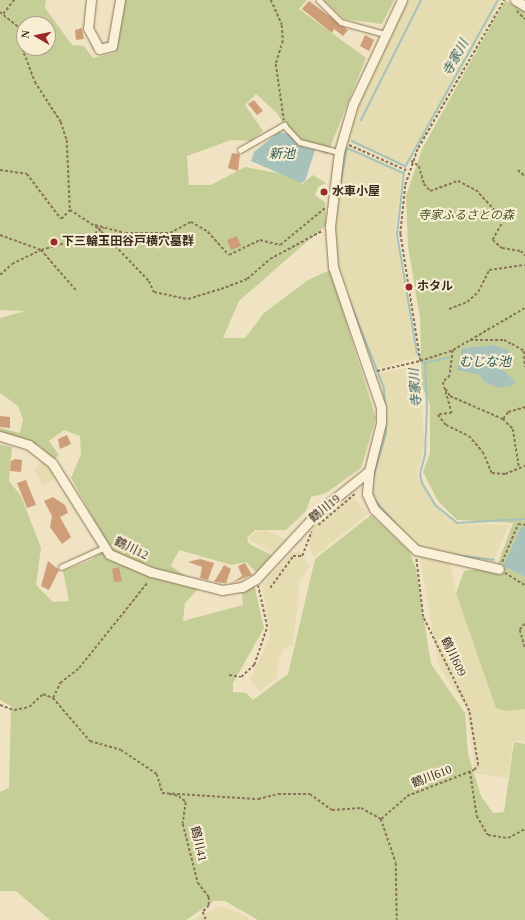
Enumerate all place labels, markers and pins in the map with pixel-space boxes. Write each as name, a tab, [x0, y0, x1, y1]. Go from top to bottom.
place label: 水車小屋	[332, 185, 380, 199]
marker: 水車小屋	[319, 187, 329, 197]
place label: 下三輪玉田谷戸横穴墓群	[62, 235, 194, 249]
marker: 下三輪玉田谷戸横穴墓群	[49, 237, 59, 247]
place label: ホタル	[417, 280, 453, 294]
marker: ホタル	[404, 282, 414, 292]

